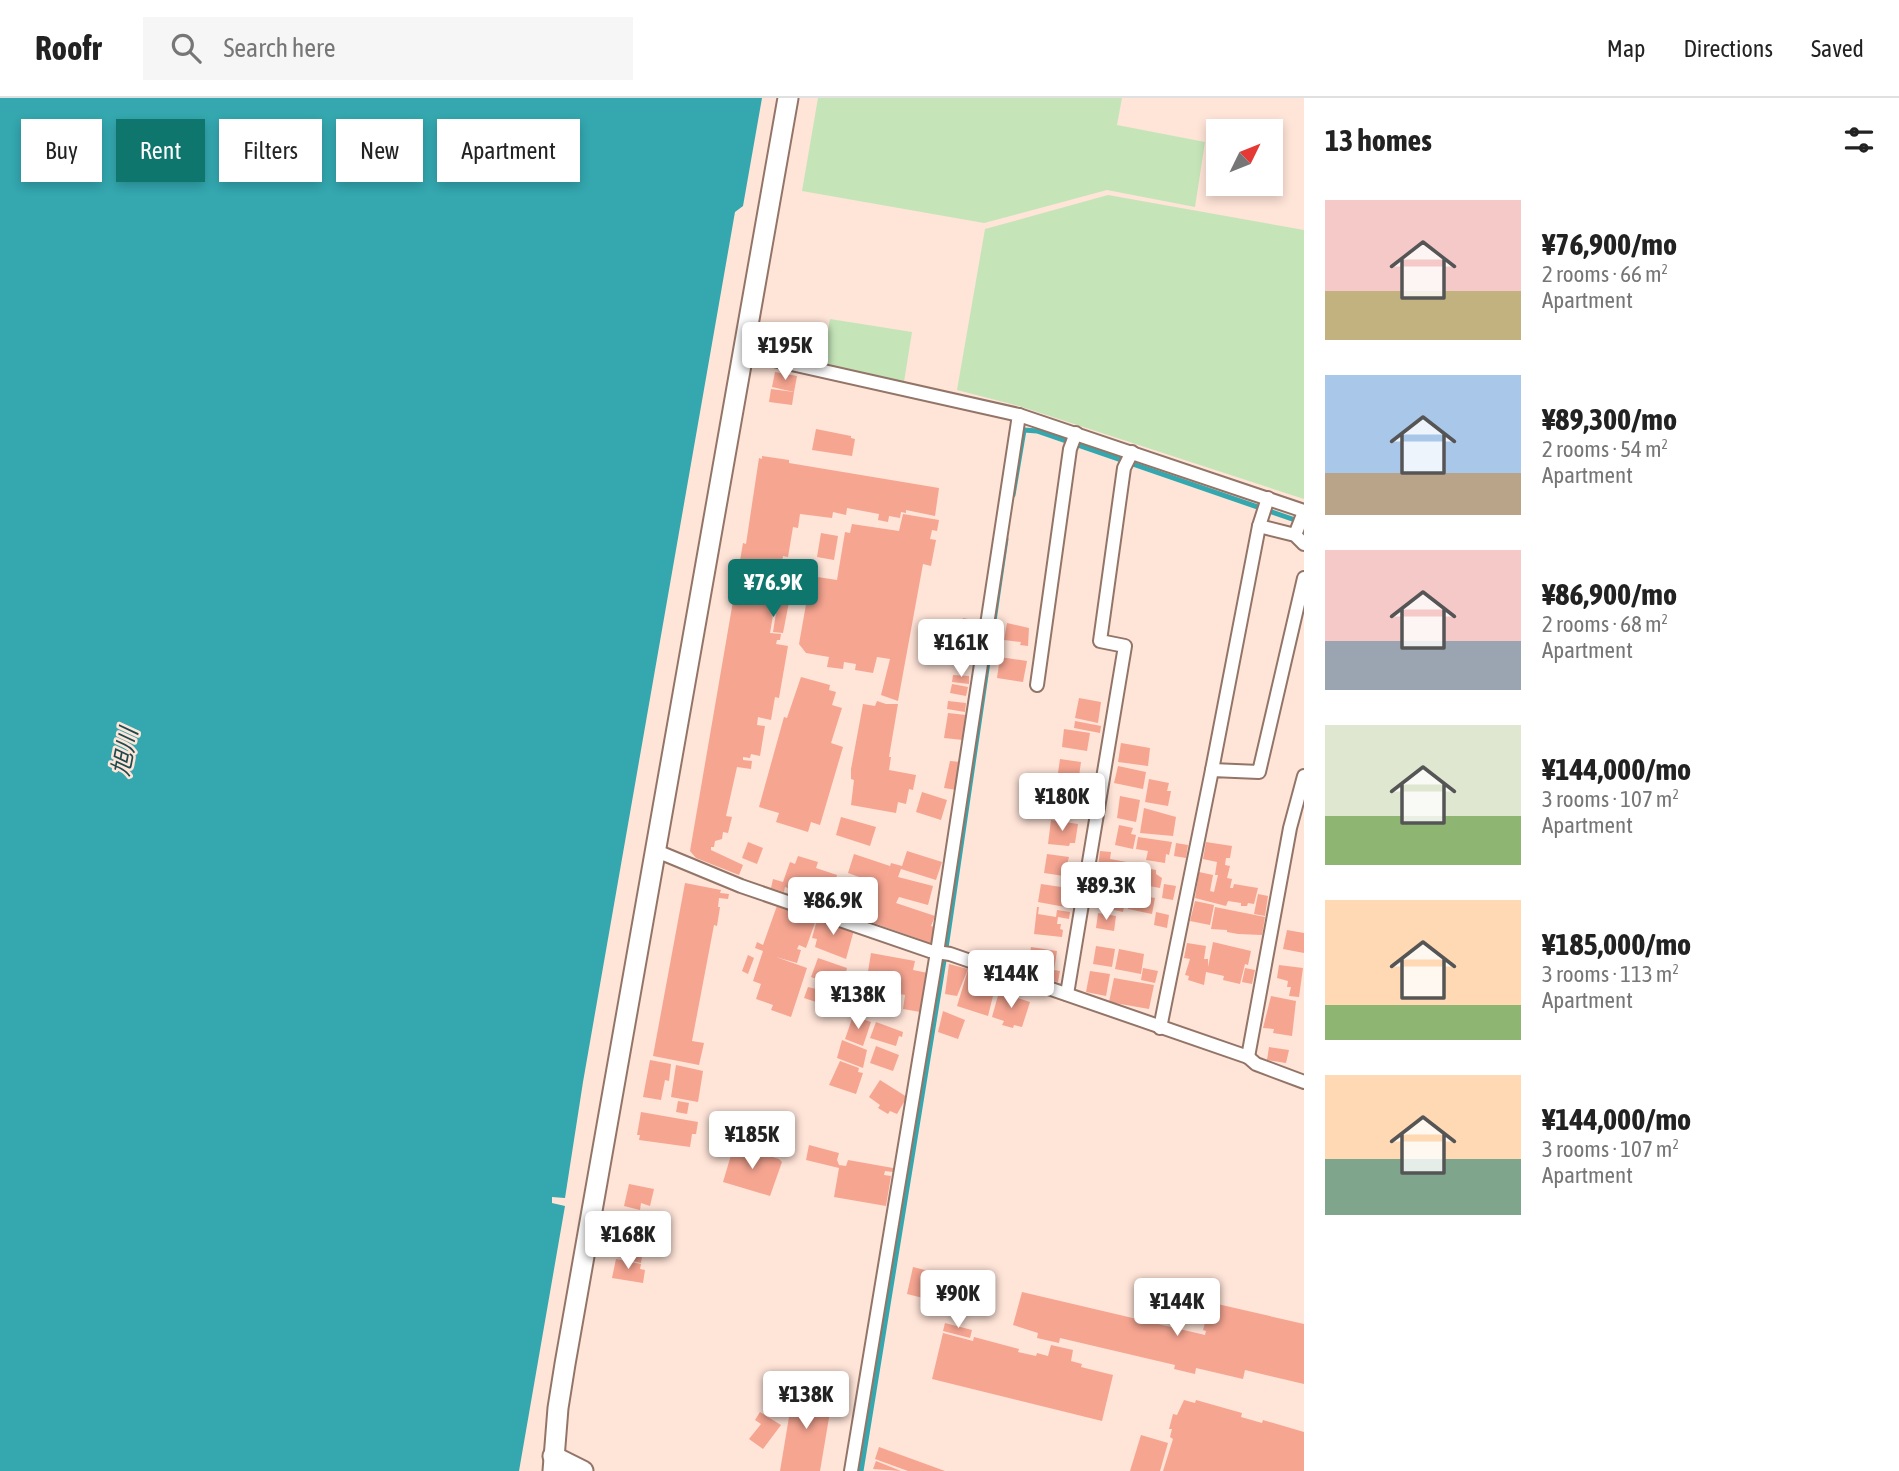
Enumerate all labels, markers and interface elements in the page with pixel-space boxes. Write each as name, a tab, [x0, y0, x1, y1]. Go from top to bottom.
search box	[143, 17, 633, 80]
text: Roofr	[35, 29, 101, 67]
icon: search	[167, 29, 205, 67]
text: Search here	[223, 33, 336, 63]
text: Map	[1607, 35, 1645, 62]
text: Directions	[1683, 35, 1773, 62]
text: Saved	[1811, 35, 1864, 62]
chip: Buy	[21, 119, 102, 182]
chip: Rent	[116, 119, 205, 182]
chip: Filters	[219, 119, 322, 182]
chip: New	[336, 119, 423, 182]
chip: Apartment	[437, 119, 580, 182]
north arrow	[1206, 119, 1283, 196]
map controls	[1206, 119, 1283, 196]
icon: filters	[1840, 121, 1878, 159]
text: 13 homes	[1325, 123, 1432, 157]
text: ¥76,900/mo	[1542, 227, 1677, 261]
icon: home	[1381, 228, 1465, 312]
text: 2 rooms · 66 m²	[1542, 261, 1668, 287]
text: Apartment	[1542, 287, 1633, 313]
pin: ¥195K	[736, 322, 834, 382]
text: ¥195K	[758, 332, 812, 358]
text: ¥89,300/mo	[1542, 402, 1677, 436]
icon: home	[1381, 403, 1465, 487]
text: 2 rooms · 54 m²	[1542, 436, 1668, 462]
text: Apartment	[1542, 462, 1633, 488]
pin: ¥76.9K	[716, 560, 830, 619]
text: ¥76.9K	[744, 569, 802, 595]
text: ¥86,900/mo	[1542, 577, 1677, 611]
icon: home	[1381, 578, 1465, 662]
text: 2 rooms · 68 m²	[1542, 611, 1668, 637]
pin: ¥161K	[912, 620, 1010, 679]
text: ¥161K	[934, 629, 988, 655]
text: Apartment	[1542, 637, 1633, 663]
water label: 旭川	[107, 723, 143, 778]
text: ¥144,000/mo	[1542, 752, 1691, 786]
icon: home	[1381, 753, 1465, 837]
pin: ¥180K	[1013, 774, 1111, 833]
text: ¥180K	[1035, 783, 1089, 809]
text: 3 rooms · 107 m²	[1542, 786, 1679, 812]
text: Apartment	[1542, 812, 1633, 838]
pin: ¥89.3K	[1049, 862, 1163, 922]
text: ¥89.3K	[1077, 872, 1135, 898]
pin: ¥86.9K	[776, 878, 890, 937]
text: ¥86.9K	[804, 887, 862, 913]
text: ¥185,000/mo	[1542, 927, 1691, 961]
icon: home	[1381, 928, 1465, 1012]
pin: ¥144K	[962, 950, 1060, 1010]
text: ¥144K	[984, 960, 1038, 986]
text: 3 rooms · 113 m²	[1542, 961, 1679, 987]
pin: ¥138K	[809, 972, 907, 1031]
text: ¥138K	[831, 981, 885, 1007]
text: Apartment	[1542, 987, 1633, 1013]
text: ¥144,000/mo	[1542, 1102, 1691, 1136]
icon: home	[1381, 1103, 1465, 1187]
pin: ¥185K	[703, 1112, 801, 1171]
text: ¥185K	[725, 1121, 779, 1147]
text: 3 rooms · 107 m²	[1542, 1136, 1679, 1162]
text: Apartment	[1542, 1162, 1633, 1188]
pin: ¥168K	[579, 1212, 677, 1271]
text: ¥168K	[601, 1221, 655, 1247]
pin: ¥90K	[917, 1270, 999, 1330]
pin: ¥144K	[1128, 1278, 1226, 1338]
text: ¥90K	[936, 1280, 980, 1306]
text: ¥144K	[1150, 1288, 1204, 1314]
pin: ¥138K	[757, 1372, 855, 1431]
text: ¥138K	[779, 1381, 833, 1407]

